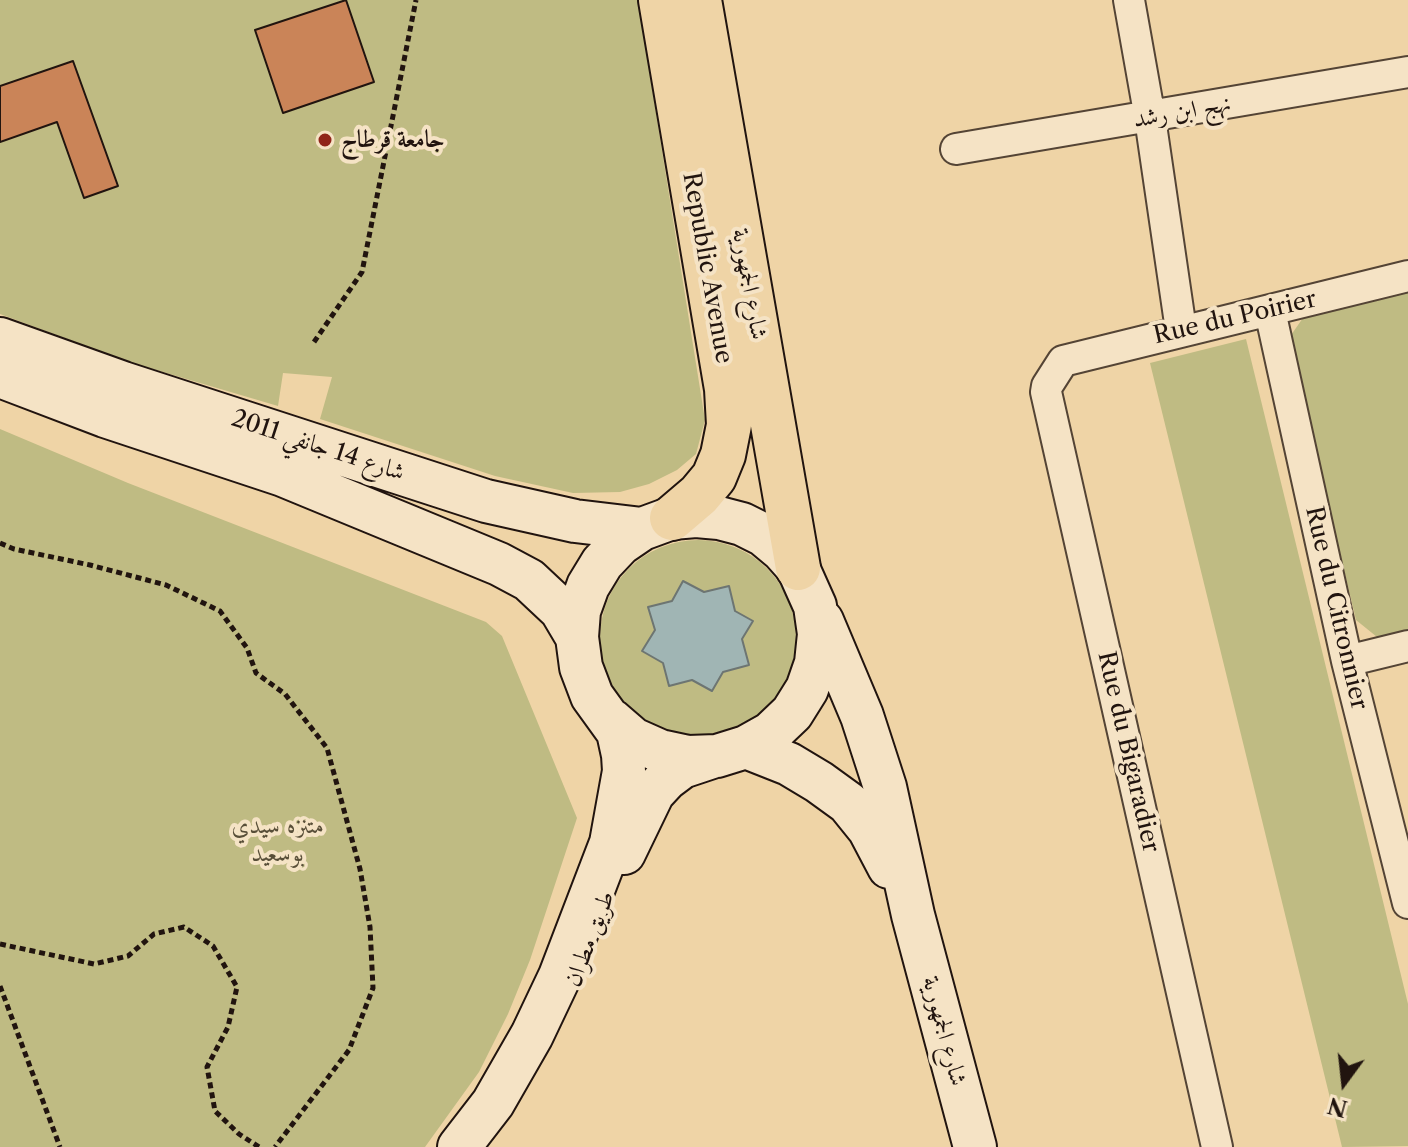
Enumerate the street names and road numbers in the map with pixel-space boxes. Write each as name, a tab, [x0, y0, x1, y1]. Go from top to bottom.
street label: نهج ابن رشد	[1131, 89, 1233, 135]
street label: Republic Avenue	[676, 170, 738, 366]
street label: شارع الجمهورية	[725, 226, 773, 342]
street label: Rue du Poirier	[1151, 285, 1319, 351]
street label: شارع 14 جانفي 2011	[228, 404, 408, 488]
street label: Rue du Citronnier	[1299, 504, 1373, 712]
street label: Rue du Bigaradier	[1091, 649, 1165, 855]
street label: طريق مطران	[559, 887, 621, 991]
street label: شارع الجمهورية	[916, 973, 972, 1089]

